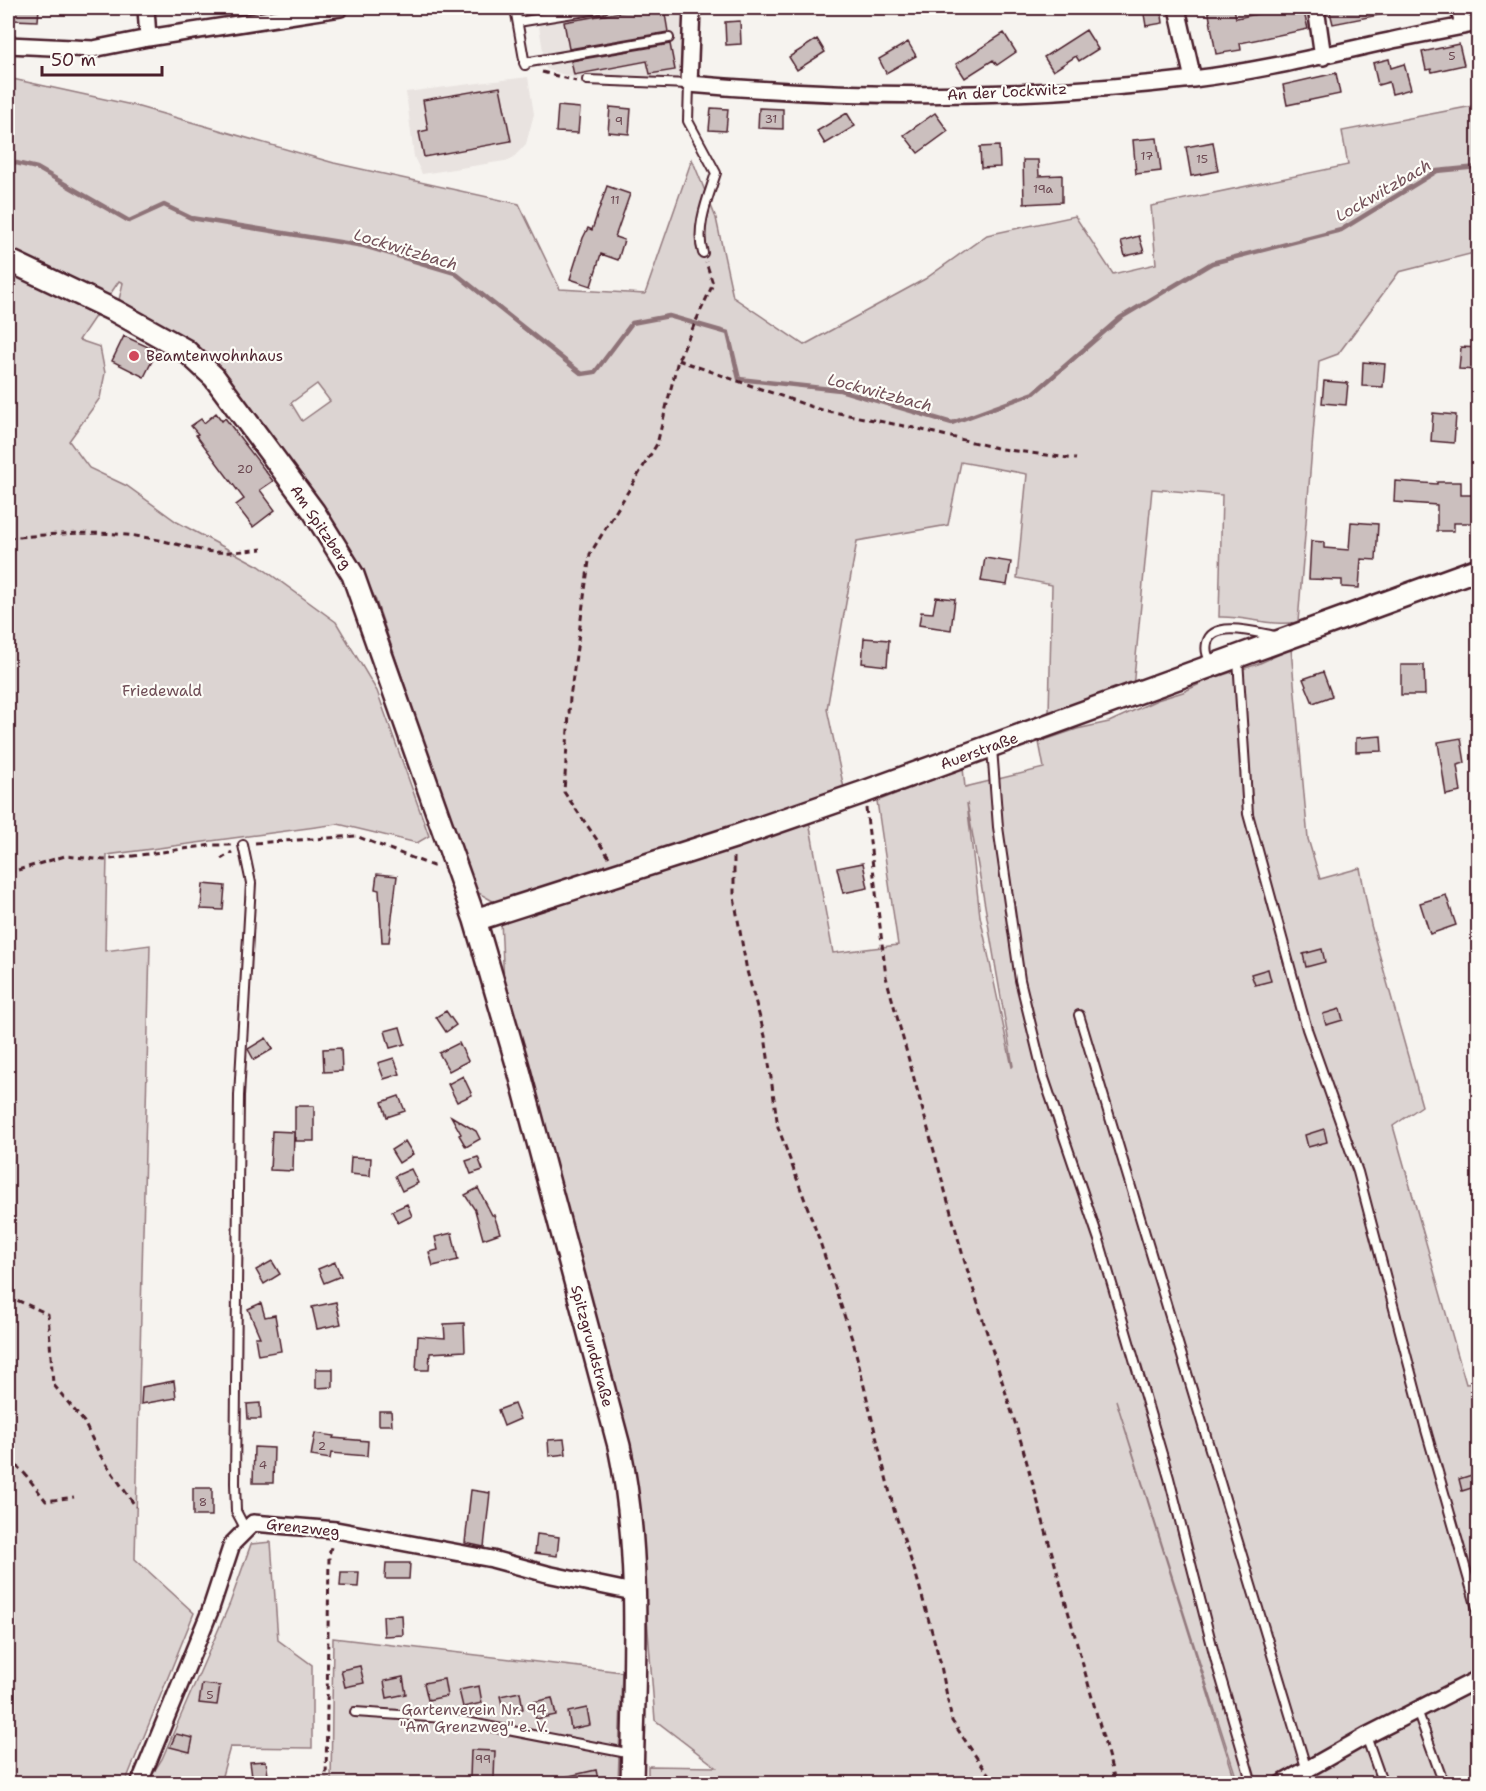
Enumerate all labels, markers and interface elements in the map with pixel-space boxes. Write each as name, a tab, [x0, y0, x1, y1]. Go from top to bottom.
scale bar	[42, 39, 162, 77]
text: 50 m	[51, 48, 96, 72]
house number: 5	[1448, 48, 1456, 64]
street label: An der Lockwitz	[947, 79, 1067, 105]
house number: 31	[765, 111, 777, 127]
house number: 9	[615, 113, 623, 129]
house number: 17	[1141, 148, 1153, 164]
house number: 15	[1196, 151, 1208, 167]
water label: Lockwitzbach	[1331, 154, 1435, 226]
house number: 19a	[1033, 181, 1054, 197]
house number: 11	[610, 192, 620, 208]
water label: Lockwitzbach	[351, 224, 460, 275]
place label: Beamtenwohnhaus	[146, 346, 283, 366]
marker: Beamtenwohnhaus	[127, 349, 141, 363]
water label: Lockwitzbach	[825, 368, 935, 417]
house number: 20	[237, 461, 253, 477]
street label: Am Spitzberg	[286, 481, 356, 573]
park label: Friedewald	[122, 681, 203, 701]
street label: Auerstraße	[937, 728, 1021, 774]
street label: Spitzgrundstraße	[566, 1283, 618, 1409]
house number: 2	[318, 1438, 326, 1454]
house number: 4	[259, 1457, 267, 1473]
house number: 8	[199, 1494, 207, 1510]
street label: Grenzweg	[265, 1514, 341, 1542]
house number: 5	[206, 1687, 214, 1703]
park label: Gartenverein Nr. 94 "Am Grenzweg" e. V.	[400, 1700, 548, 1737]
house number: 99	[475, 1751, 491, 1767]

